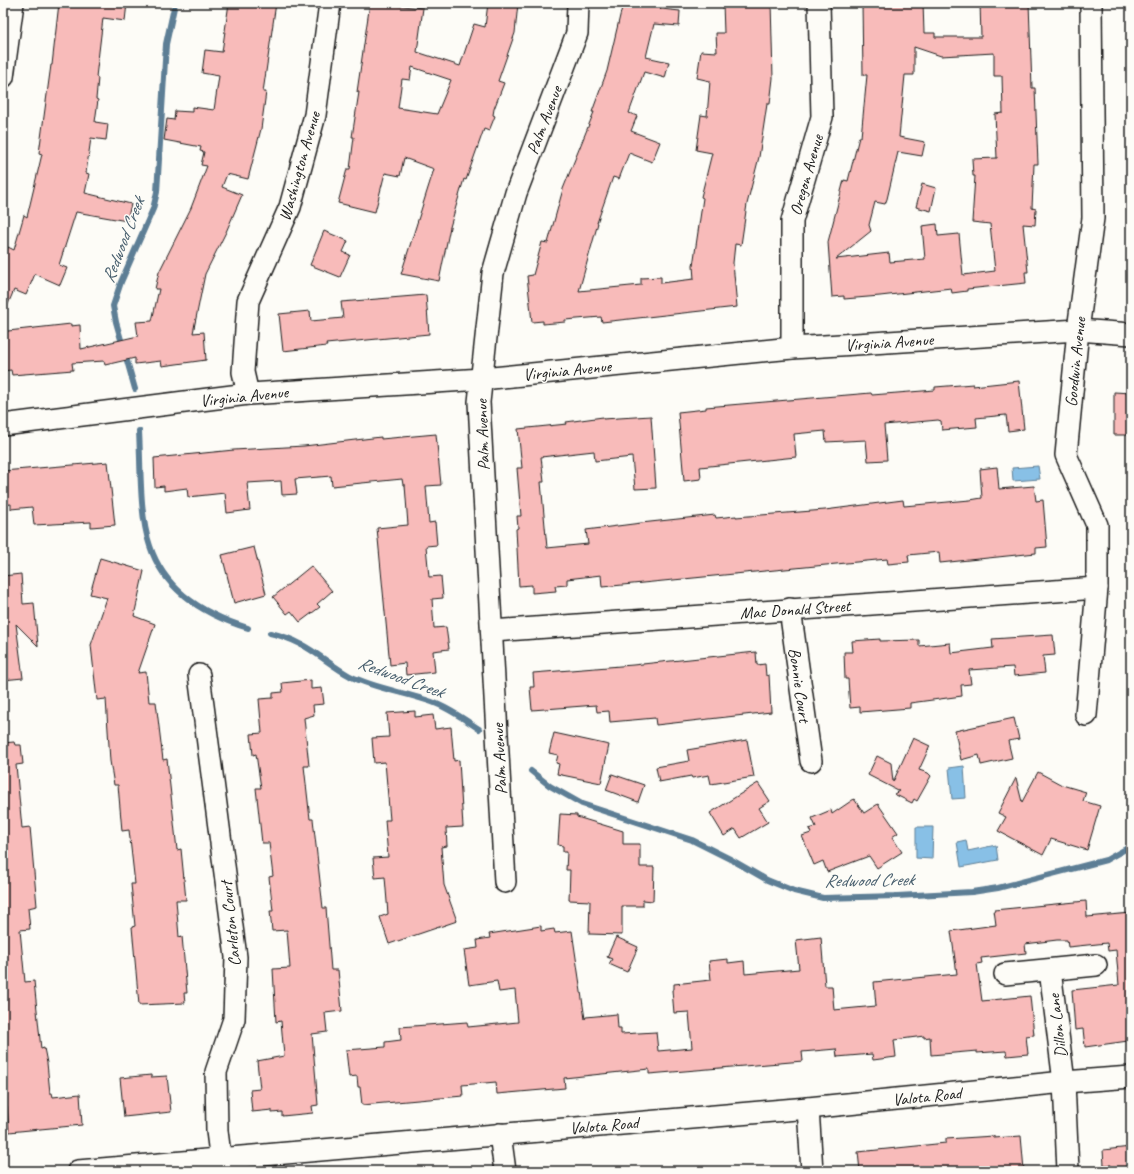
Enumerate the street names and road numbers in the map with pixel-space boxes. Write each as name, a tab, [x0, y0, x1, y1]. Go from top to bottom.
street label: Palm Avenue	[522, 82, 568, 157]
street label: Washington Avenue	[274, 108, 325, 223]
street label: Oregon Avenue	[785, 131, 828, 218]
street label: Goodwin Avenue	[1060, 315, 1091, 408]
street label: Virginia Avenue	[844, 329, 935, 356]
street label: Virginia Avenue	[522, 355, 614, 386]
street label: Virginia Avenue	[199, 381, 291, 412]
street label: Palm Avenue	[471, 398, 494, 471]
street label: Mac Donald Street	[739, 595, 853, 624]
street label: Bonnie Court	[784, 646, 815, 726]
street label: Palm Avenue	[487, 721, 512, 795]
street label: Carleton Court	[215, 878, 245, 968]
street label: Dillon Lane	[1043, 991, 1072, 1059]
street label: Valota Road	[892, 1082, 965, 1111]
street label: Valota Road	[569, 1112, 642, 1139]

